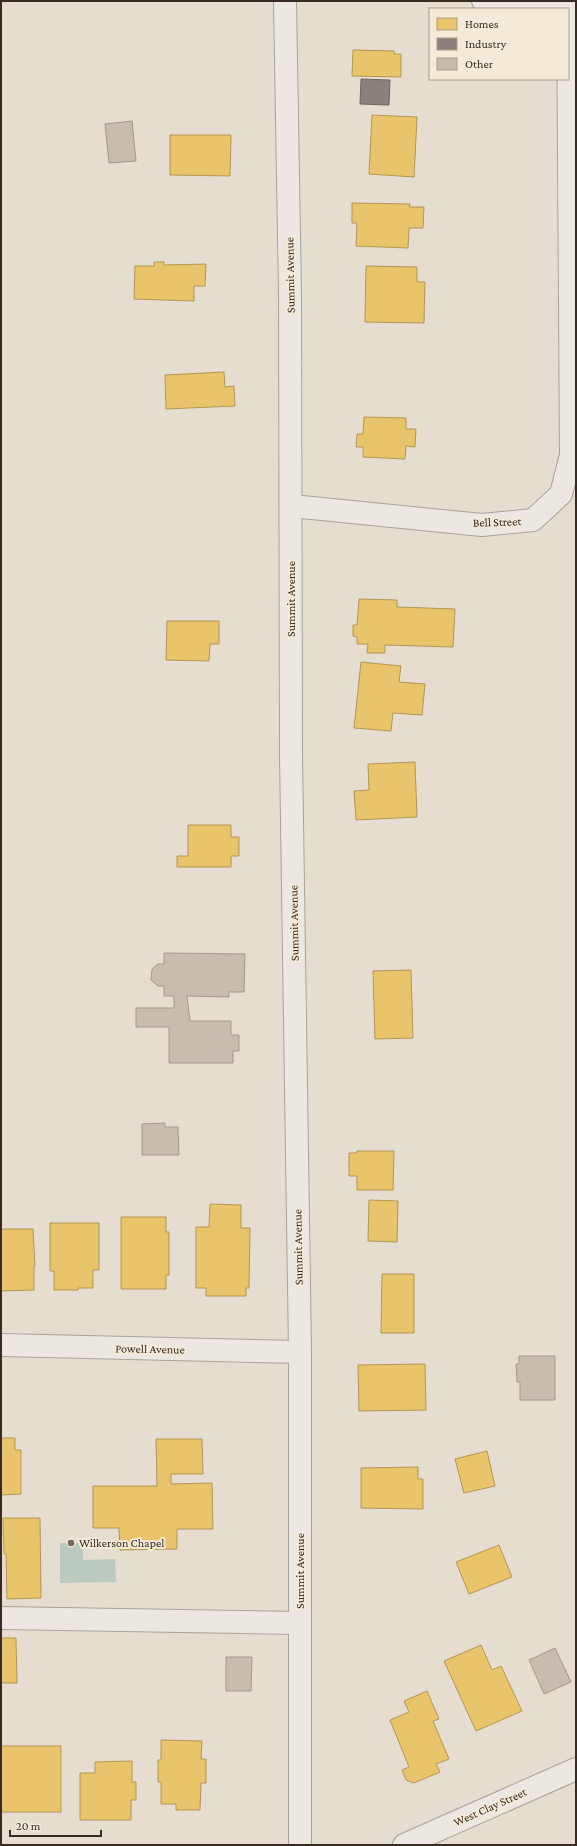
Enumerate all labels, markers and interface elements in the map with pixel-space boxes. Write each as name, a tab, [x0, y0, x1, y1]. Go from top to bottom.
legend	[429, 8, 569, 80]
text: Homes	[465, 17, 499, 31]
text: Industry	[465, 37, 507, 51]
text: Other	[465, 57, 494, 71]
street label: Summit Avenue	[282, 237, 298, 313]
street label: Bell Street	[473, 514, 523, 530]
street label: Summit Avenue	[284, 561, 298, 637]
street label: Summit Avenue	[286, 885, 302, 961]
street label: Summit Avenue	[290, 1209, 306, 1285]
street label: Powell Avenue	[115, 1341, 185, 1357]
street label: Summit Avenue	[293, 1533, 307, 1609]
place label: Wilkerson Chapel	[79, 1536, 164, 1550]
marker: Wilkerson Chapel	[66, 1538, 76, 1548]
street label: West Clay Street	[451, 1784, 530, 1829]
scale bar	[10, 1812, 101, 1838]
text: 20 m	[16, 1819, 41, 1833]

